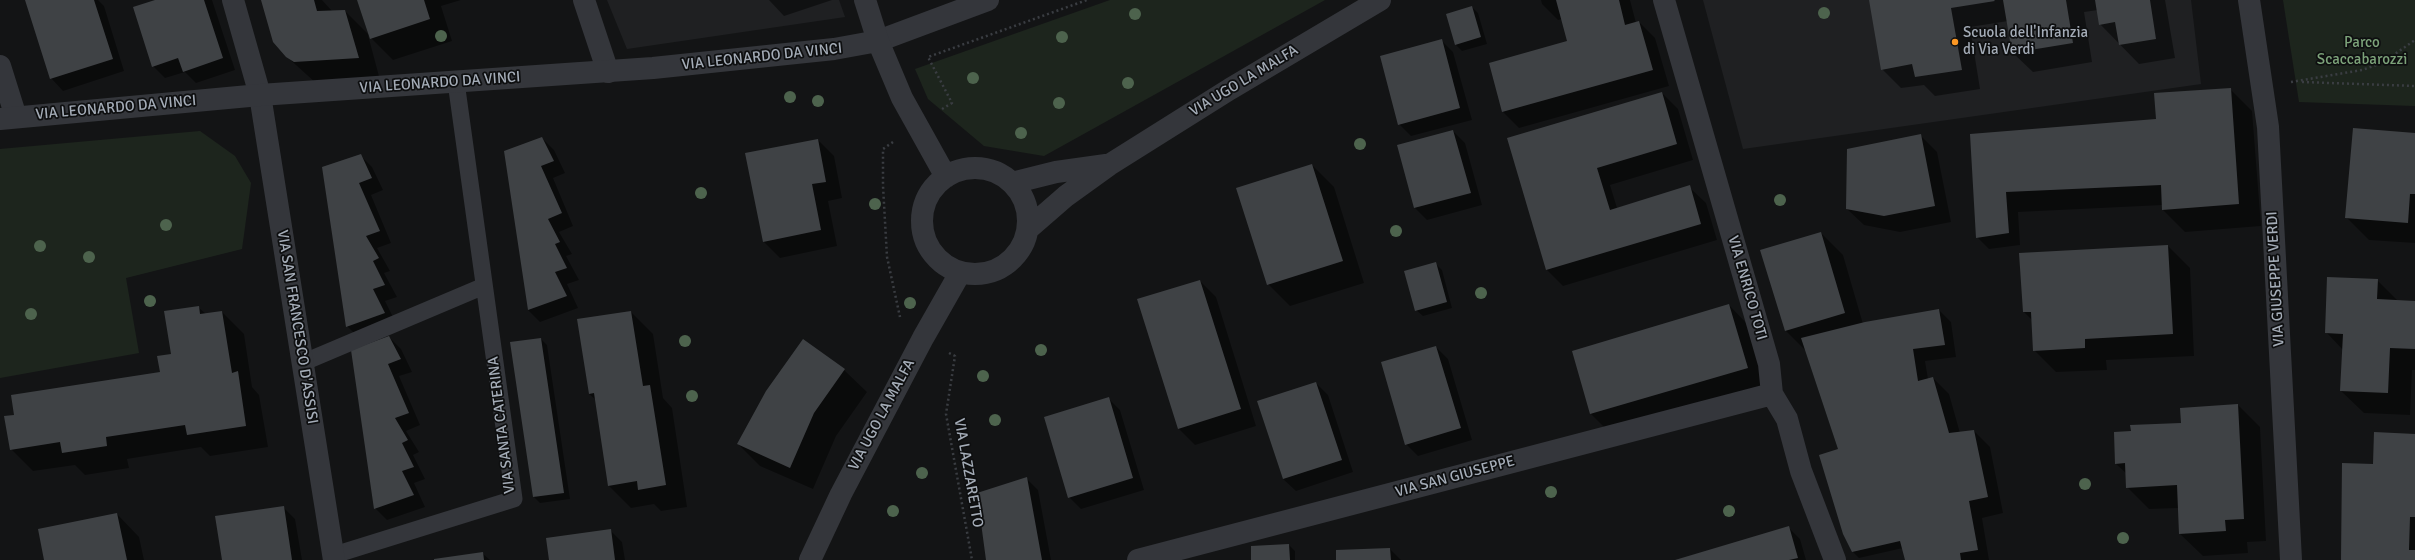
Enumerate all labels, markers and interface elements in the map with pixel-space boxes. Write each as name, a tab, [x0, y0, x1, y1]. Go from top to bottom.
place label: Scuola dell'Infanzia di Via Verdi	[1963, 24, 2088, 59]
park label: Parco Scaccabarozzi	[2317, 34, 2407, 69]
marker: Scuola dell'Infanzia di Via Verdi	[1950, 37, 1960, 47]
street label: VIA LEONARDO DA VINCI	[681, 40, 843, 74]
street label: VIA UGO LA MALFA	[1186, 42, 1302, 120]
street label: VIA LEONARDO DA VINCI	[359, 68, 521, 98]
street label: VIA LEONARDO DA VINCI	[35, 92, 197, 124]
street label: VIA GIUSEPPE VERDI	[2263, 211, 2289, 347]
street label: VIA SAN FRANCESCO D'ASSISI	[273, 229, 321, 425]
street label: VIA ENRICO TOTI	[1723, 234, 1771, 342]
street label: VIA SANTA CATERINA	[485, 355, 519, 495]
street label: VIA UGO LA MALFA	[845, 356, 919, 474]
street label: VIA LAZZARETTO	[950, 417, 986, 529]
street label: VIA SAN GIUSEPPE	[1393, 452, 1517, 502]

